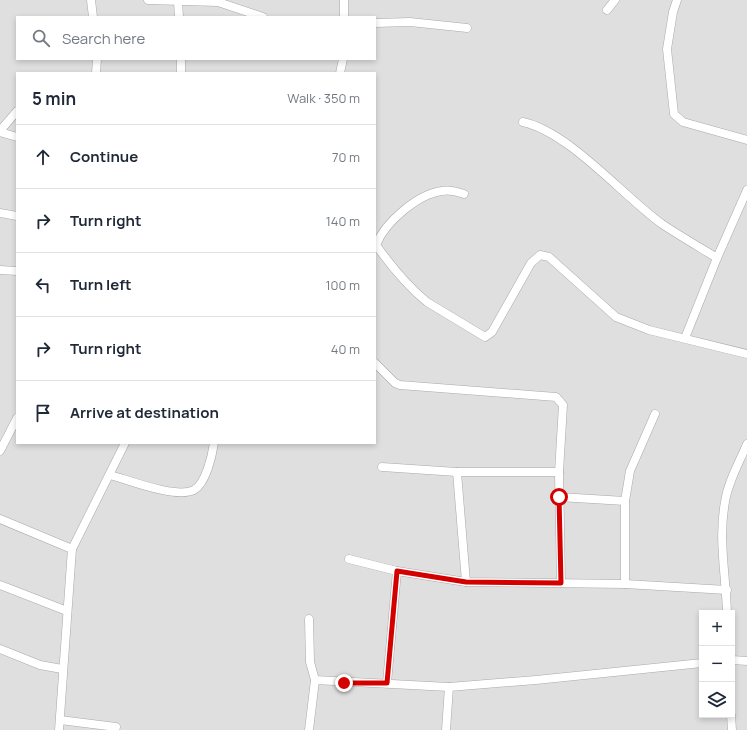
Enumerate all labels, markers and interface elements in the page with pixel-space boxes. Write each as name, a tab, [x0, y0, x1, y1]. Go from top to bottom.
search box	[16, 16, 376, 60]
icon: search	[30, 27, 52, 49]
text: Search here	[62, 28, 145, 49]
text: 5 min	[32, 87, 76, 110]
text: Walk · 350 m	[287, 89, 360, 107]
icon: ahead	[32, 146, 54, 168]
text: Continue	[70, 146, 138, 167]
text: 70 m	[332, 148, 360, 166]
icon: right	[32, 210, 54, 232]
text: Turn right	[70, 210, 141, 231]
text: 140 m	[326, 212, 360, 230]
icon: left	[32, 274, 54, 296]
text: Turn left	[70, 274, 132, 295]
text: 100 m	[325, 276, 360, 294]
icon: right	[32, 338, 54, 360]
text: Turn right	[70, 338, 141, 359]
text: 40 m	[331, 340, 360, 358]
icon: arrive	[32, 402, 54, 424]
text: Arrive at destination	[70, 402, 219, 423]
route start	[550, 488, 568, 506]
map controls	[699, 610, 735, 718]
button: +	[699, 610, 735, 646]
button: −	[699, 646, 735, 682]
route end	[335, 674, 353, 692]
button: layers	[699, 682, 735, 718]

